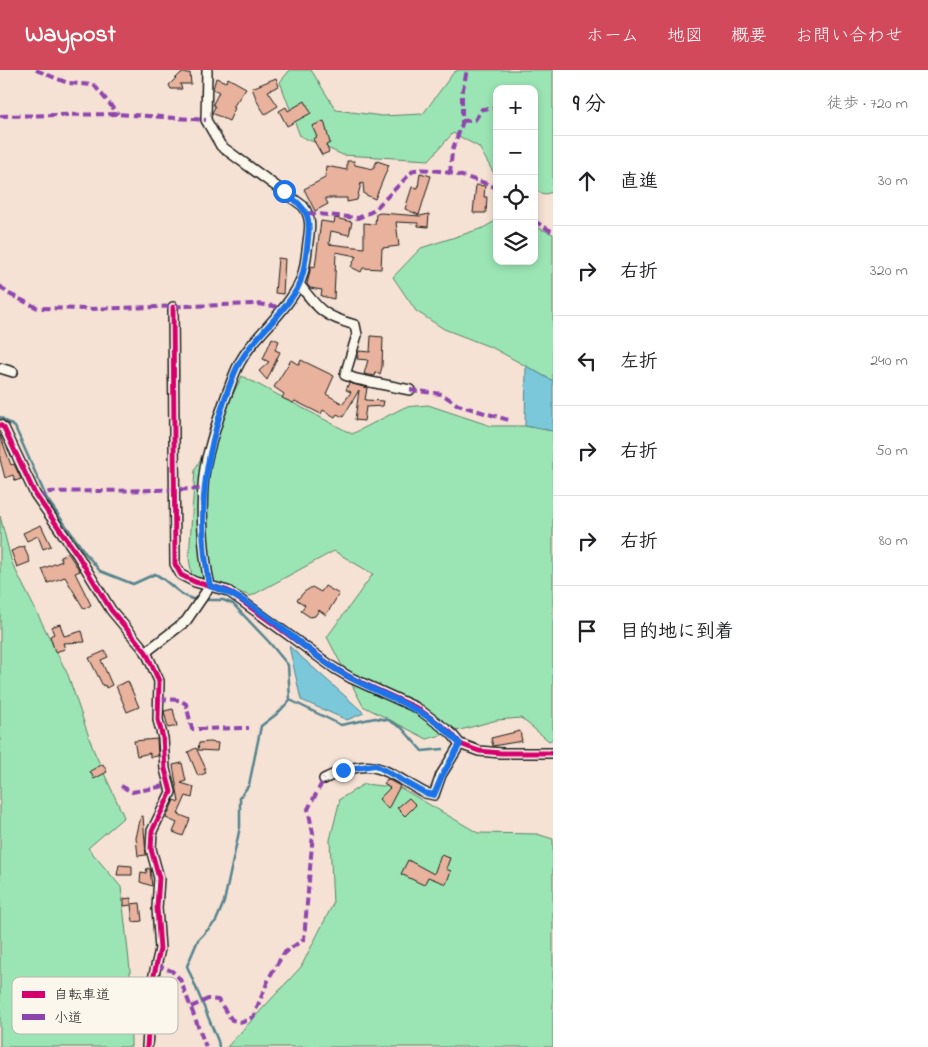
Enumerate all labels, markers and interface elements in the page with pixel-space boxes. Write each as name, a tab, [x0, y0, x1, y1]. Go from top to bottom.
text: Waypost	[25, 18, 116, 53]
text: ホーム	[586, 24, 639, 50]
text: 地図	[667, 24, 703, 50]
text: 概要	[731, 24, 767, 50]
text: お問い合わせ	[795, 24, 903, 50]
map controls	[493, 85, 538, 265]
button: +	[493, 85, 538, 130]
text: 9 分	[573, 90, 606, 120]
text: 徒歩 · 720 m	[827, 92, 908, 116]
button: −	[493, 130, 538, 175]
icon: ahead	[573, 167, 601, 195]
text: 直進	[620, 169, 658, 196]
text: 30 m	[878, 169, 908, 193]
button: locate	[493, 175, 538, 220]
route start	[273, 180, 296, 203]
button: layers	[493, 220, 538, 265]
icon: right	[573, 257, 601, 285]
text: 右折	[620, 259, 658, 286]
text: 320 m	[870, 259, 908, 283]
icon: left	[573, 347, 601, 375]
text: 左折	[620, 349, 658, 376]
text: 240 m	[870, 349, 908, 373]
icon: right	[573, 437, 601, 465]
text: 右折	[620, 439, 658, 466]
text: 50 m	[876, 439, 908, 463]
icon: right	[573, 527, 601, 555]
text: 右折	[620, 529, 658, 556]
text: 80 m	[879, 529, 908, 553]
icon: arrive	[573, 617, 601, 645]
text: 目的地に到着	[620, 619, 734, 646]
route end	[332, 759, 355, 782]
legend	[12, 977, 178, 1034]
text: 自転車道	[54, 985, 110, 1006]
text: 小道	[54, 1008, 82, 1029]

